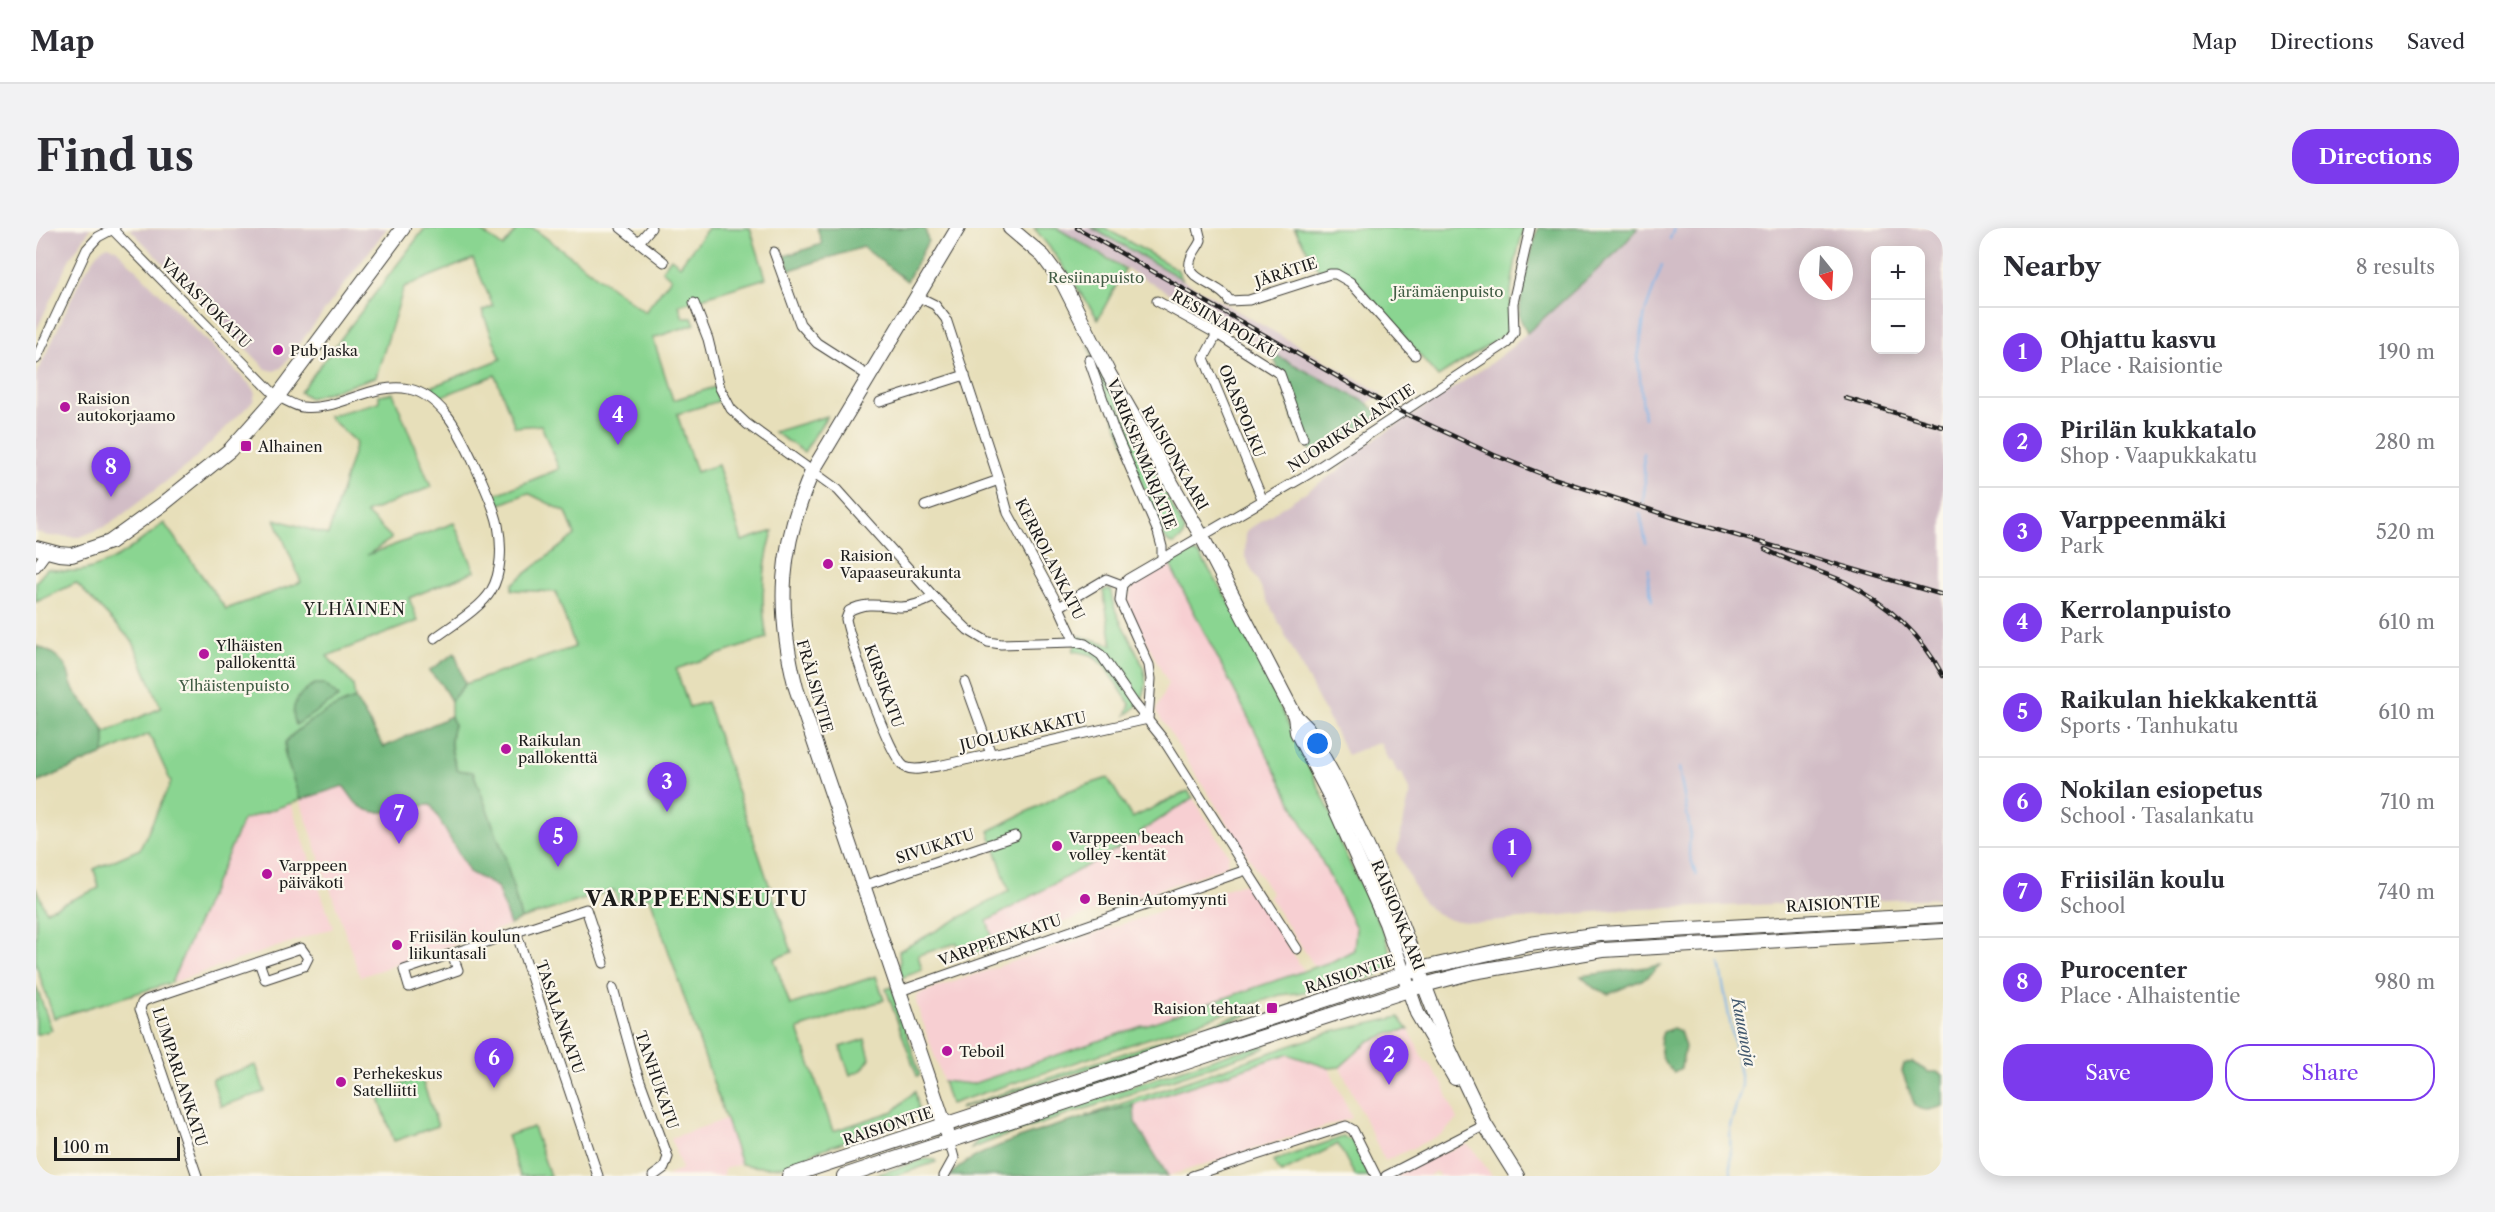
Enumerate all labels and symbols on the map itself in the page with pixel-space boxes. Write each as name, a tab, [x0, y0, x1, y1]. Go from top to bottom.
north arrow	[1799, 246, 1853, 300]
street label: VARASTOKATU	[156, 253, 255, 352]
street label: JÄRÄTIE	[1250, 253, 1320, 292]
park label: Resiinapuisto	[1048, 268, 1144, 287]
park label: Järämäenpuisto	[1391, 282, 1503, 301]
street label: RESIINAPOLKU	[1168, 286, 1282, 362]
place label: Pub Jaska	[290, 341, 358, 360]
marker: Pub Jaska	[271, 343, 285, 357]
street label: ORASPOLKU	[1215, 362, 1269, 461]
street label: VARIKSENMARJATIE	[1103, 375, 1181, 532]
street label: NUORIKKALANTIE	[1284, 380, 1418, 476]
place label: Raision autokorjaamo	[77, 389, 176, 425]
pin: 4	[598, 396, 638, 445]
marker: Raision autokorjaamo	[58, 400, 72, 414]
street label: RAISIONKAARI	[1137, 402, 1213, 514]
place label: Alhainen	[257, 437, 323, 456]
marker: Alhainen	[239, 439, 253, 453]
pin: 8	[92, 448, 130, 497]
street label: KERROLANKATU	[1011, 495, 1089, 623]
place label: Raision Vapaaseurakunta	[839, 546, 961, 582]
marker: Raision Vapaaseurakunta	[821, 557, 835, 571]
district label: YLHÄINEN	[303, 599, 406, 619]
place label: Ylhäisten pallokenttä	[215, 636, 296, 672]
street label: FRÄLSINTIE	[793, 637, 837, 735]
street label: KIRSIKATU	[860, 642, 908, 731]
marker: Ylhäisten pallokenttä	[197, 647, 211, 661]
park label: Ylhäistenpuisto	[178, 676, 289, 695]
street label: JUOLUKKAKATU	[956, 707, 1089, 755]
your location	[1303, 729, 1332, 758]
place label: Raikulan pallokenttä	[518, 731, 598, 767]
marker: Raikulan pallokenttä	[499, 742, 513, 756]
pin: 3	[648, 762, 686, 812]
pin: 7	[380, 794, 418, 844]
pin: 5	[538, 818, 578, 867]
street label: SIVUKATU	[893, 824, 977, 868]
place label: Varppeen beach volley -kentät	[1068, 828, 1185, 864]
pin: 1	[1492, 828, 1532, 878]
marker: Varppeen beach volley -kentät	[1050, 839, 1064, 853]
place label: Varppeen päiväkoti	[278, 856, 348, 892]
street label: RAISIONKAARI	[1367, 857, 1429, 973]
marker: Varppeen päiväkoti	[260, 867, 274, 881]
district label: VARPPEENSEUTU	[585, 886, 808, 911]
place label: Benin Automyynti	[1097, 890, 1227, 909]
marker: Benin Automyynti	[1078, 892, 1092, 906]
street label: RAISIONTIE	[1786, 892, 1880, 916]
street label: VARPPEENKATU	[935, 910, 1064, 970]
place label: Friisilän koulun liikuntasali	[409, 927, 521, 963]
marker: Friisilän koulun liikuntasali	[390, 938, 404, 952]
street label: RAISIONTIE	[1302, 950, 1398, 998]
street label: TASALANKATU	[532, 958, 588, 1077]
water label: Kuuanoja	[1727, 994, 1761, 1069]
place label: Raision tehtaat	[1153, 999, 1261, 1018]
marker: Raision tehtaat	[1265, 1001, 1279, 1015]
street label: LUMPARLANKATU	[149, 1005, 212, 1149]
street label: TANHUKATU	[631, 1028, 683, 1132]
pin: 2	[1370, 1036, 1408, 1085]
pin: 6	[474, 1038, 514, 1088]
place label: Teboil	[959, 1042, 1005, 1061]
marker: Teboil	[940, 1044, 954, 1058]
place label: Perhekeskus Satelliitti	[353, 1064, 442, 1100]
marker: Perhekeskus Satelliitti	[334, 1075, 348, 1089]
street label: RAISIONTIE	[840, 1102, 936, 1150]
scale bar	[54, 1134, 180, 1162]

